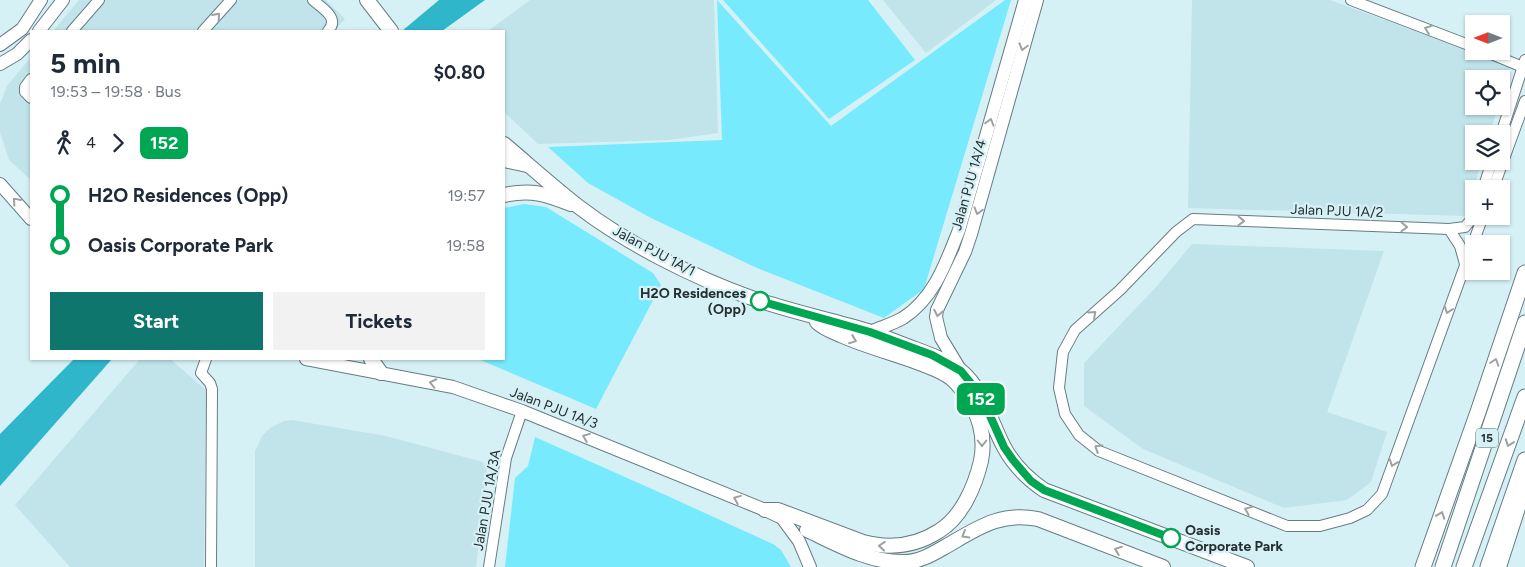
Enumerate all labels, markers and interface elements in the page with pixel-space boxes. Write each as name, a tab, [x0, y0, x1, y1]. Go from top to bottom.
one-way arrow	[211, 12, 220, 21]
north arrow	[1465, 15, 1510, 60]
map controls	[1465, 15, 1510, 280]
one-way arrow	[1425, 25, 1433, 35]
one-way arrow	[1019, 42, 1029, 50]
text: 5 min	[50, 46, 121, 80]
text: $0.80	[434, 61, 485, 84]
button: locate	[1465, 70, 1510, 115]
text: 19:53 – 19:58 · Bus	[50, 82, 181, 101]
one-way arrow	[984, 118, 995, 127]
button: layers	[1465, 125, 1510, 170]
icon: walk	[50, 129, 78, 157]
icon: forward	[104, 129, 132, 157]
text: 152	[150, 132, 178, 154]
text: 4	[86, 133, 96, 152]
street label: Jalan PJU 1A/4	[948, 137, 990, 232]
button: +	[1465, 180, 1510, 225]
text: H2O Residences (Opp)	[88, 184, 288, 207]
text: 19:57	[447, 186, 485, 205]
one-way arrow	[12, 198, 21, 207]
street label: Jalan PJU 1A/2	[1290, 201, 1384, 221]
one-way arrow	[973, 207, 983, 215]
one-way arrow	[1238, 216, 1246, 226]
one-way arrow	[1400, 221, 1408, 232]
street label: Jalan PJU 1A/1	[610, 222, 698, 280]
text: Oasis Corporate Park	[88, 234, 273, 257]
button: −	[1465, 235, 1510, 280]
text: 19:58	[446, 236, 485, 255]
place label: H2O Residences (Opp)	[640, 285, 746, 318]
marker: H2O Residences (Opp)	[750, 291, 770, 311]
button: Start	[50, 292, 263, 350]
button: Tickets	[273, 292, 485, 350]
one-way arrow	[1444, 305, 1454, 314]
one-way arrow	[933, 308, 944, 317]
one-way arrow	[1087, 311, 1096, 320]
one-way arrow	[848, 334, 856, 344]
one-way arrow	[1489, 358, 1499, 367]
one-way arrow	[429, 378, 438, 389]
street label: Jalan PJU 1A/3	[508, 383, 600, 433]
line badge: 152	[952, 383, 1010, 415]
text: 152	[967, 388, 995, 410]
road number: 15	[1476, 428, 1498, 448]
one-way arrow	[583, 433, 591, 443]
one-way arrow	[1505, 438, 1515, 447]
one-way arrow	[977, 440, 987, 447]
one-way arrow	[1094, 445, 1103, 455]
street label: Jalan PJU 1A/3A	[470, 448, 504, 552]
one-way arrow	[1389, 458, 1399, 467]
one-way arrow	[733, 494, 742, 505]
one-way arrow	[1244, 506, 1253, 517]
one-way arrow	[1435, 512, 1445, 520]
place label: Oasis Corporate Park	[1185, 522, 1284, 555]
marker: Oasis Corporate Park	[1161, 528, 1181, 548]
one-way arrow	[962, 529, 971, 539]
one-way arrow	[877, 540, 885, 551]
one-way arrow	[1114, 545, 1123, 556]

